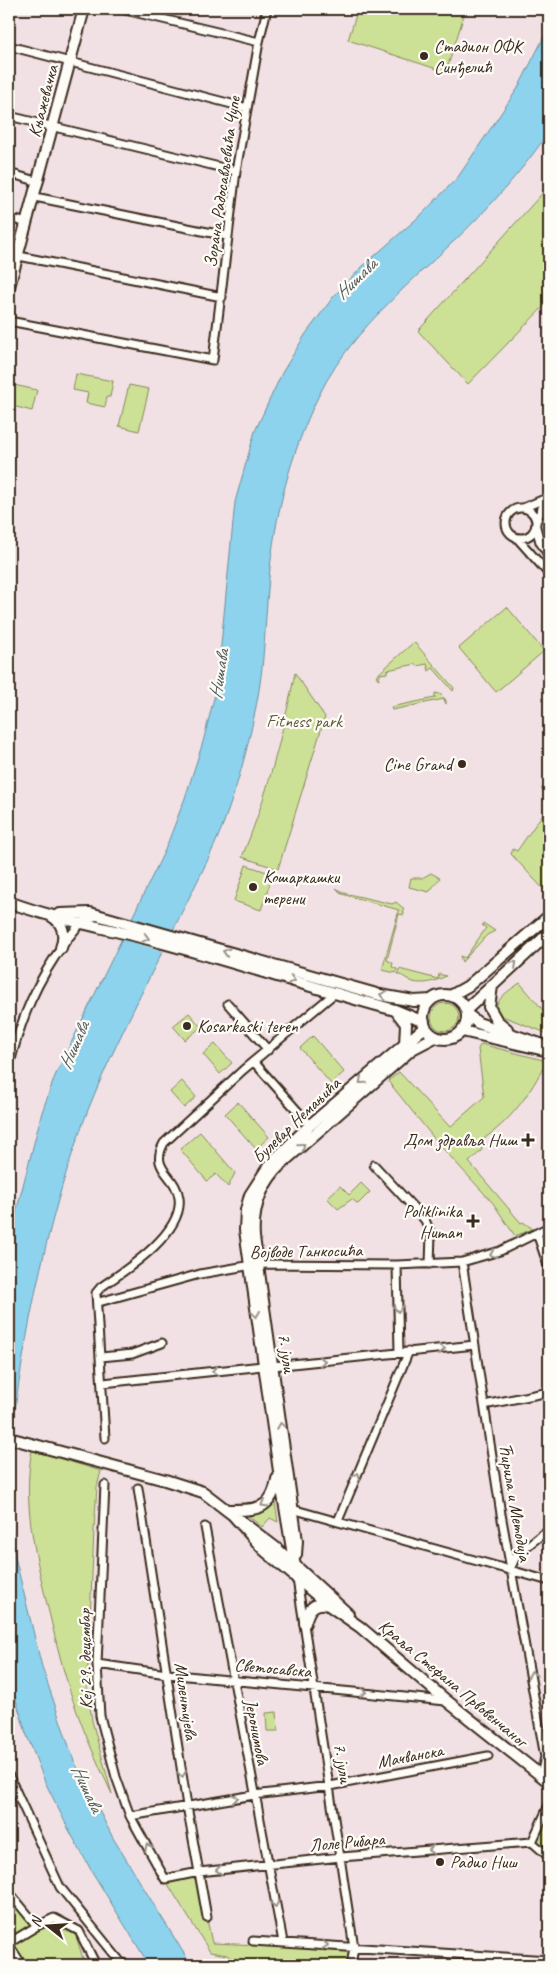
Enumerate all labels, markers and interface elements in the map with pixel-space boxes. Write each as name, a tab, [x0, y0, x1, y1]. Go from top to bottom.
place label: Стадион ОФК Синђелић	[434, 35, 525, 78]
marker: Стадион ОФК Синђелић	[418, 50, 430, 62]
street label: Књажевачка	[23, 61, 63, 140]
street label: Зорана Радосављевића Чупе	[199, 94, 245, 269]
water label: Нишава	[329, 251, 384, 305]
water label: Нишава	[203, 645, 235, 701]
park label: Fitness park	[266, 710, 343, 732]
place label: Cine Grand	[384, 753, 455, 775]
marker: Cine Grand	[456, 758, 468, 770]
place label: Кошаркашки терени	[263, 866, 341, 909]
marker: Кошаркашки терени	[247, 881, 259, 893]
one-way arrow	[141, 933, 150, 943]
one-way arrow	[223, 947, 231, 957]
one-way arrow	[509, 961, 518, 970]
one-way arrow	[287, 974, 296, 984]
one-way arrow	[378, 990, 387, 1001]
place label: Kosarkaski teren	[197, 1015, 299, 1037]
water label: Нишава	[53, 1016, 96, 1073]
marker: Kosarkaski teren	[181, 1020, 193, 1032]
street label: Булевар Немањића	[247, 1072, 346, 1168]
one-way arrow	[358, 1075, 367, 1084]
place label: Дом здравља Ниш	[403, 1129, 518, 1152]
marker: Дом здравља Ниш	[521, 1133, 535, 1147]
one-way arrow	[296, 1143, 305, 1152]
place label: Poliklinika Human	[403, 1200, 464, 1243]
marker: Poliklinika Human	[466, 1214, 480, 1228]
street label: Војводе Танкосића	[249, 1239, 364, 1263]
one-way arrow	[490, 1248, 498, 1258]
one-way arrow	[393, 1306, 403, 1313]
one-way arrow	[250, 1310, 261, 1318]
street label: 7. јули	[273, 1332, 301, 1375]
one-way arrow	[438, 1343, 446, 1354]
one-way arrow	[318, 1356, 326, 1367]
one-way arrow	[210, 1365, 218, 1376]
one-way arrow	[276, 1422, 287, 1430]
street label: Ћирила и Методија	[494, 1441, 536, 1564]
one-way arrow	[351, 1472, 361, 1481]
one-way arrow	[260, 1498, 269, 1508]
street label: Кеј 29. децембар	[73, 1607, 97, 1709]
street label: Краља Стефана Првовенчаног	[374, 1614, 534, 1753]
street label: Светосавска	[234, 1654, 313, 1682]
street label: Милентијева	[170, 1661, 203, 1743]
one-way arrow	[527, 1670, 537, 1679]
one-way arrow	[359, 1687, 367, 1698]
street label: Јеронимова	[240, 1696, 274, 1768]
street label: Мачванска	[375, 1739, 446, 1773]
street label: 7. јули	[329, 1741, 357, 1786]
water label: Нишава	[66, 1761, 109, 1818]
one-way arrow	[176, 1770, 187, 1778]
one-way arrow	[230, 1794, 239, 1804]
street label: Лоле Рибара	[309, 1828, 387, 1856]
one-way arrow	[144, 1844, 154, 1853]
one-way arrow	[427, 1844, 435, 1855]
place label: Радио Ниш	[450, 1851, 518, 1873]
marker: Радио Ниш	[434, 1856, 446, 1868]
one-way arrow	[214, 1864, 222, 1875]
one-way arrow	[269, 1899, 279, 1908]
north arrow	[22, 1902, 72, 1952]
text: N	[27, 1913, 46, 1929]
one-way arrow	[321, 1939, 329, 1950]

